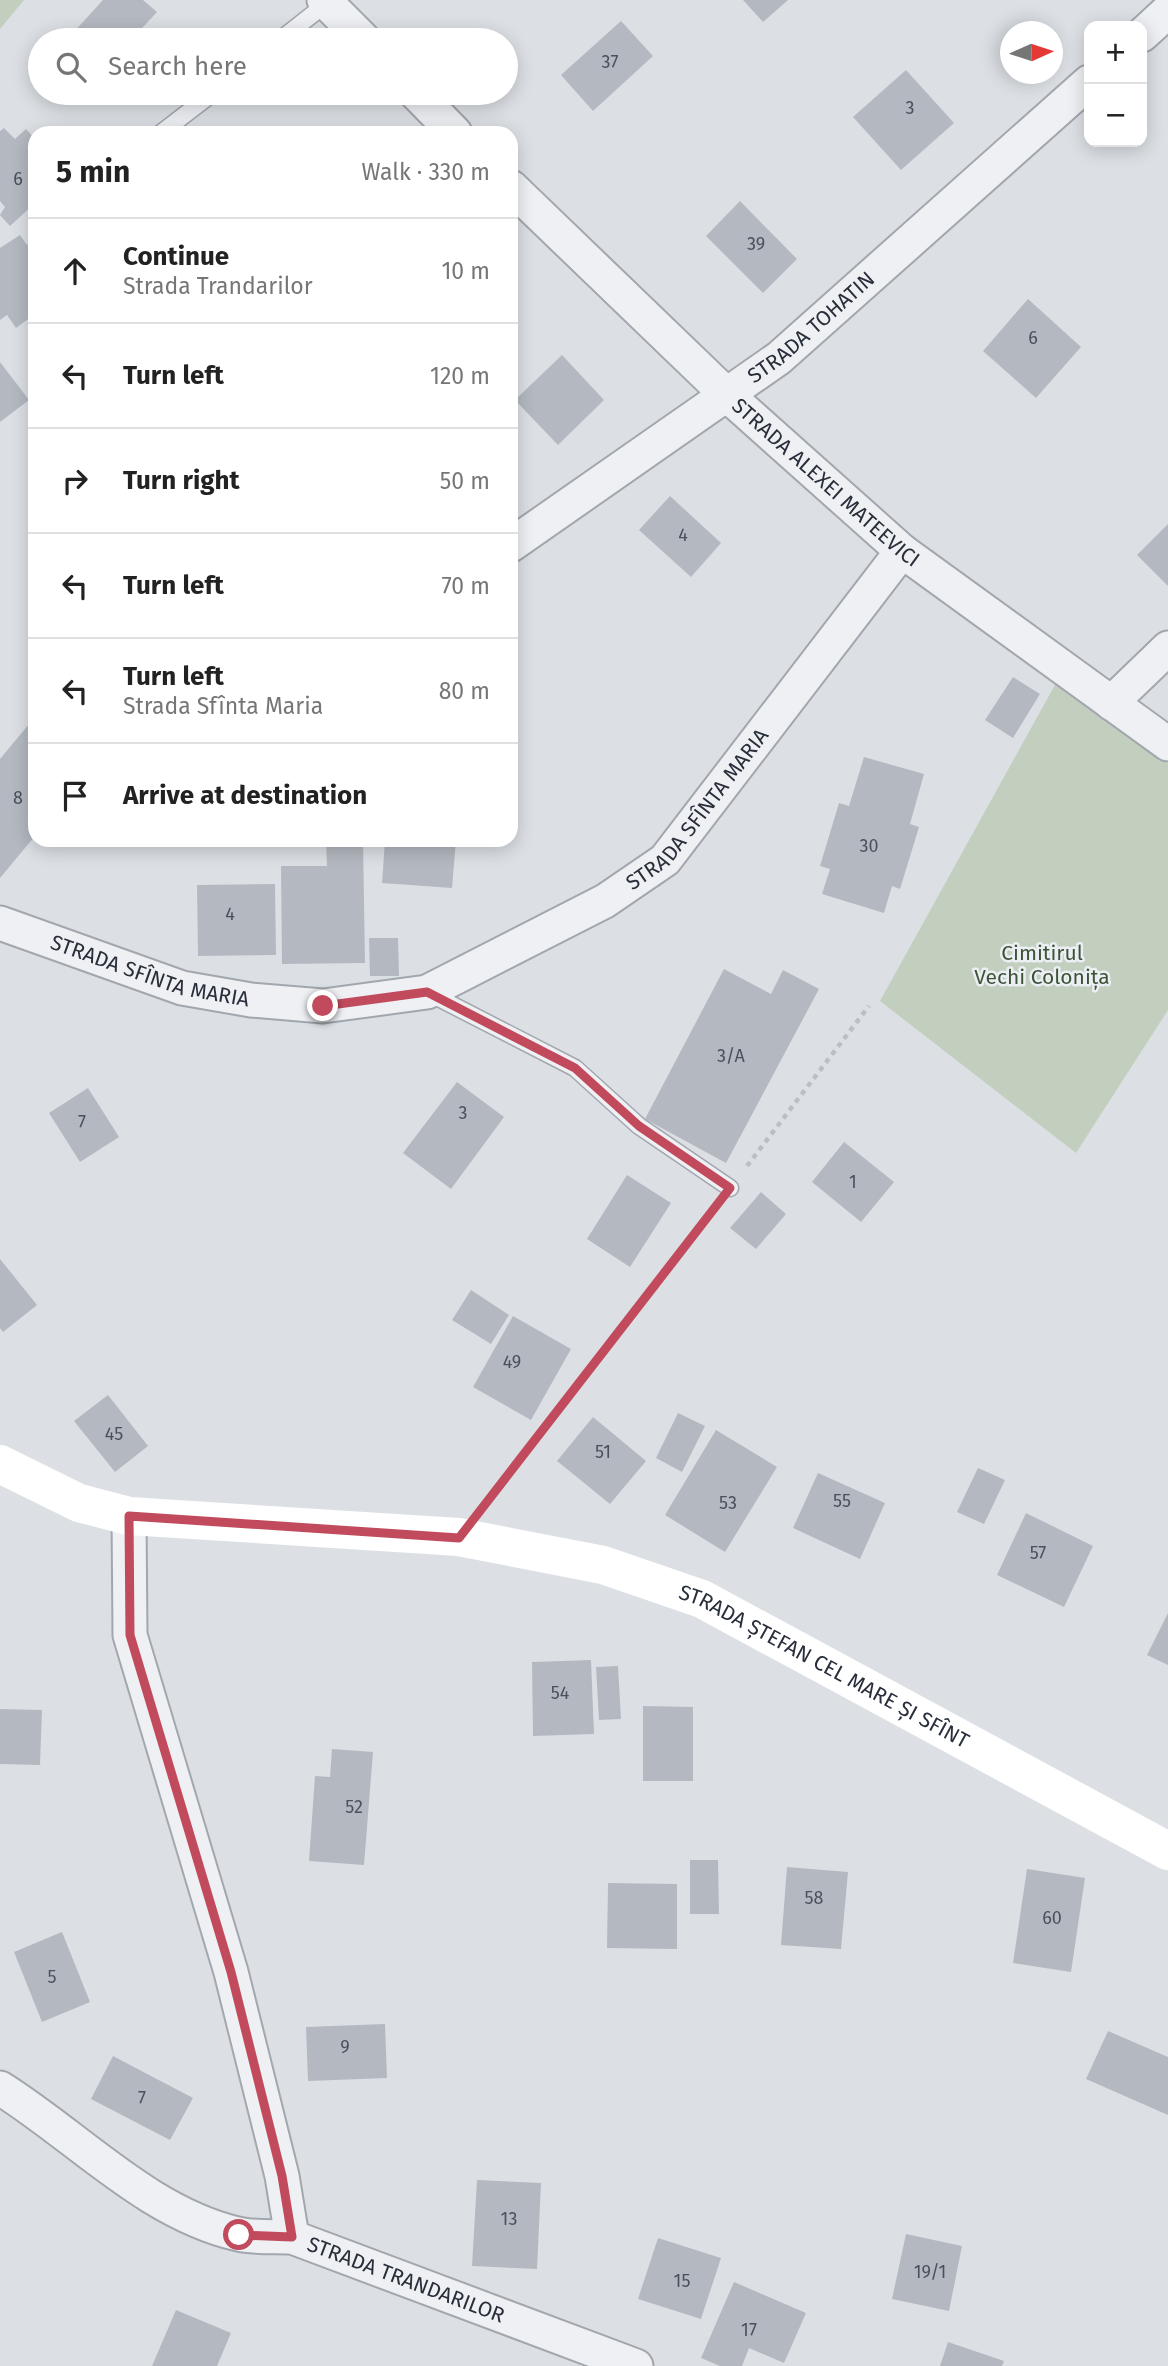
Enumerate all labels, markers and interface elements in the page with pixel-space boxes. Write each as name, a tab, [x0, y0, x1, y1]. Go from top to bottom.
north arrow	[1000, 21, 1063, 84]
map controls	[1084, 21, 1147, 147]
button: +	[1084, 21, 1147, 84]
search box	[28, 28, 518, 105]
icon: search	[52, 48, 90, 86]
text: Search here	[108, 51, 247, 82]
house number: 37	[602, 51, 618, 73]
button: −	[1084, 84, 1147, 147]
house number: 3	[906, 97, 914, 119]
text: 5 min	[56, 154, 130, 190]
text: Walk · 330 m	[362, 158, 490, 186]
house number: 6	[13, 168, 23, 190]
house number: 39	[747, 233, 765, 255]
text: Continue	[123, 241, 229, 272]
icon: ahead	[56, 252, 94, 290]
text: 10 m	[441, 257, 490, 285]
street label: STRADA TOHATIN	[743, 266, 880, 389]
text: Strada Trandarilor	[123, 272, 313, 300]
house number: 6	[1028, 327, 1038, 349]
icon: left	[56, 357, 94, 395]
text: Turn left	[123, 360, 224, 391]
text: 120 m	[430, 362, 490, 390]
street label: STRADA ALEXEI MATEEVICI	[727, 393, 925, 573]
icon: right	[56, 462, 94, 500]
text: Turn right	[123, 465, 240, 496]
text: 50 m	[440, 467, 490, 495]
house number: 4	[678, 524, 688, 546]
icon: left	[56, 567, 94, 605]
text: Turn left	[123, 570, 224, 601]
text: 70 m	[441, 572, 490, 600]
text: Turn left	[123, 661, 224, 692]
icon: left	[56, 672, 94, 710]
text: 80 m	[439, 677, 490, 705]
text: Strada Sfînta Maria	[123, 692, 323, 720]
street label: STRADA SFÎNTA MARIA	[621, 723, 774, 896]
icon: arrive	[56, 777, 94, 815]
text: Arrive at destination	[123, 780, 367, 811]
house number: 8	[13, 787, 23, 809]
house number: 30	[859, 835, 879, 857]
house number: 4	[225, 903, 235, 925]
street label: STRADA SFÎNTA MARIA	[47, 929, 251, 1012]
park label: Cimitirul Vechi Colonița	[974, 940, 1110, 990]
route end	[307, 990, 338, 1021]
house number: 3/A	[717, 1045, 746, 1067]
house number: 3	[459, 1102, 467, 1124]
house number: 7	[78, 1111, 86, 1133]
house number: 1	[849, 1171, 857, 1193]
house number: 49	[503, 1351, 521, 1373]
house number: 45	[105, 1423, 123, 1445]
house number: 51	[595, 1441, 611, 1463]
house number: 55	[833, 1490, 851, 1512]
house number: 53	[719, 1492, 737, 1514]
house number: 57	[1030, 1542, 1046, 1564]
street label: STRADA ȘTEFAN CEL MARE ȘI SFÎNT	[676, 1579, 974, 1754]
house number: 54	[551, 1682, 570, 1704]
house number: 52	[345, 1796, 363, 1818]
house number: 58	[805, 1887, 824, 1909]
house number: 60	[1042, 1907, 1062, 1929]
house number: 5	[47, 1966, 57, 1988]
house number: 9	[340, 2036, 350, 2058]
house number: 7	[138, 2087, 146, 2109]
house number: 13	[501, 2208, 517, 2230]
route start	[223, 2219, 254, 2250]
street label: STRADA TRANDARILOR	[304, 2231, 508, 2329]
house number: 19/1	[914, 2261, 946, 2283]
house number: 15	[674, 2270, 690, 2292]
house number: 17	[741, 2319, 757, 2341]

